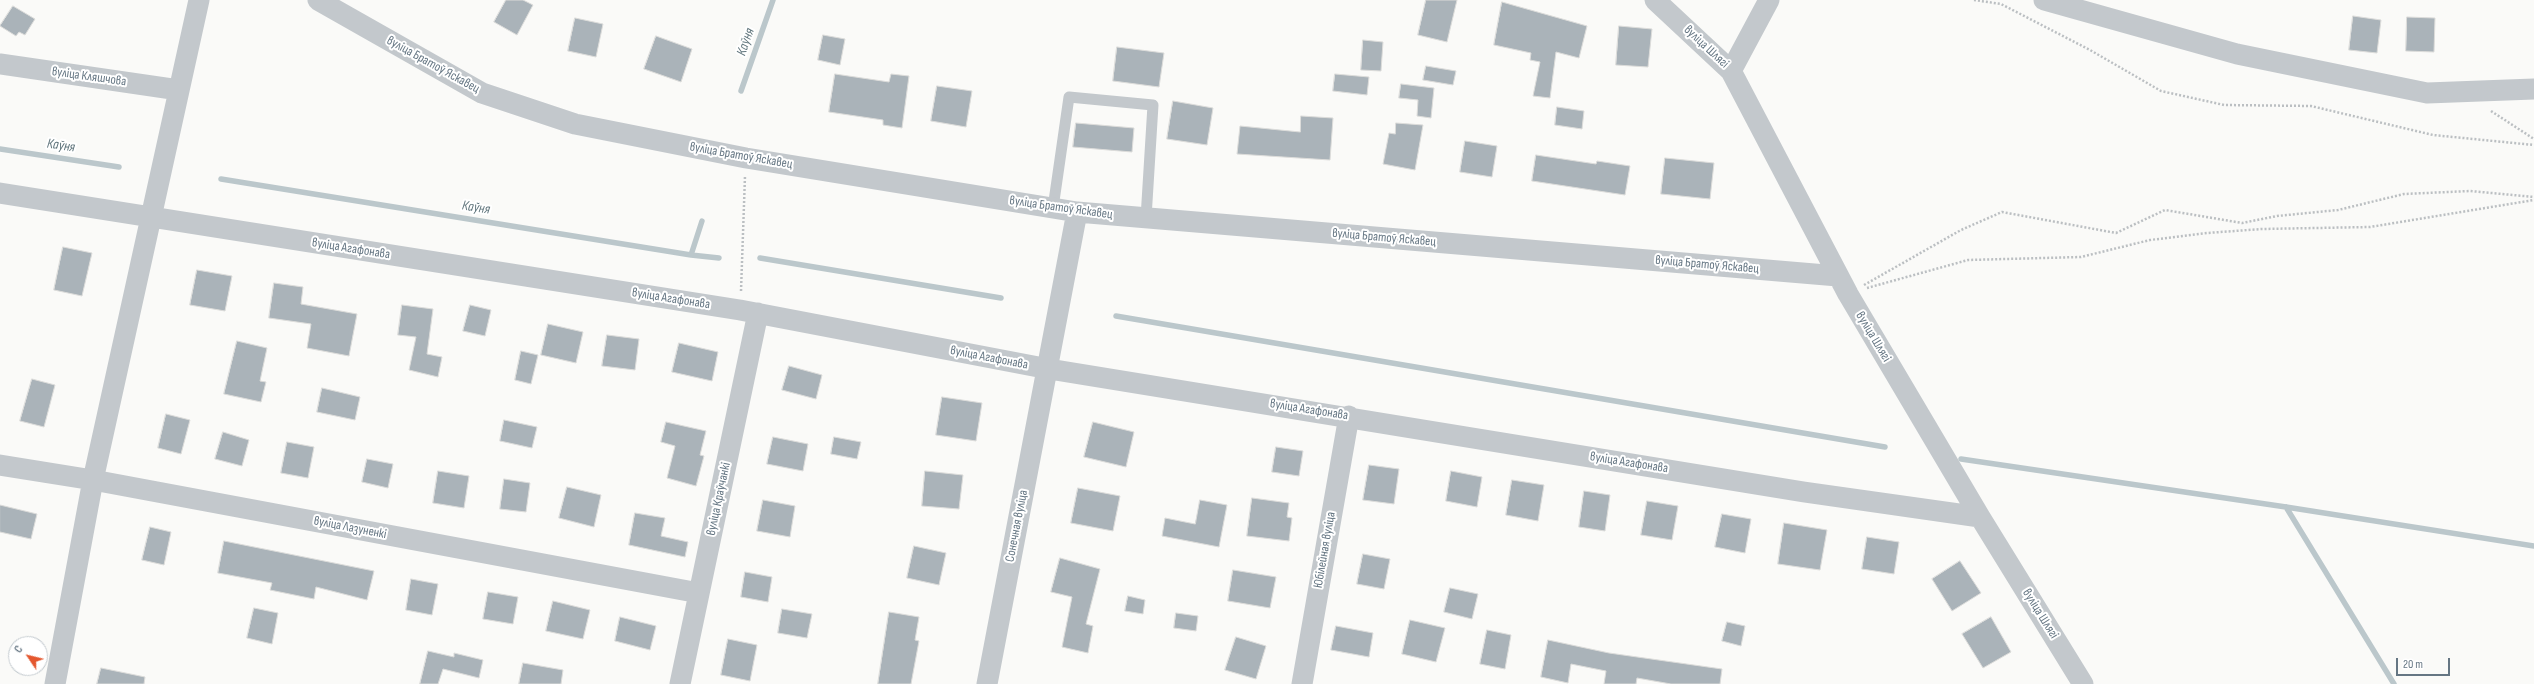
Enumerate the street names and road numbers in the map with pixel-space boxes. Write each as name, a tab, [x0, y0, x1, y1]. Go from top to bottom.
street label: вуліца Шлягі	[1680, 22, 1732, 72]
street label: вуліца Братоў Яскавец	[384, 33, 482, 97]
street label: вуліца Кляшчова	[51, 64, 127, 90]
street label: вуліца Братоў Яскавец	[688, 139, 794, 173]
street label: вуліца Братоў Яскавец	[1008, 193, 1114, 223]
street label: вуліца Братоў Яскавец	[1332, 226, 1436, 250]
street label: вуліца Агафонава	[311, 235, 391, 263]
street label: вуліца Братоў Яскавец	[1655, 253, 1759, 277]
street label: вуліца Агафонава	[631, 285, 711, 313]
street label: вуліца Шлягі	[1852, 309, 1894, 365]
street label: вуліца Агафонава	[949, 343, 1029, 373]
street label: вуліца Агафонава	[1269, 396, 1349, 424]
street label: вуліца Агафонава	[1589, 449, 1669, 477]
street label: вуліца Краўчанкі	[704, 461, 734, 537]
street label: Сонечная вуліца	[1002, 489, 1032, 563]
street label: Юбілейная вуліца	[1311, 511, 1339, 589]
street label: вуліца Лазуненкі	[312, 513, 388, 543]
street label: вуліца Шлягі	[2019, 586, 2061, 642]

